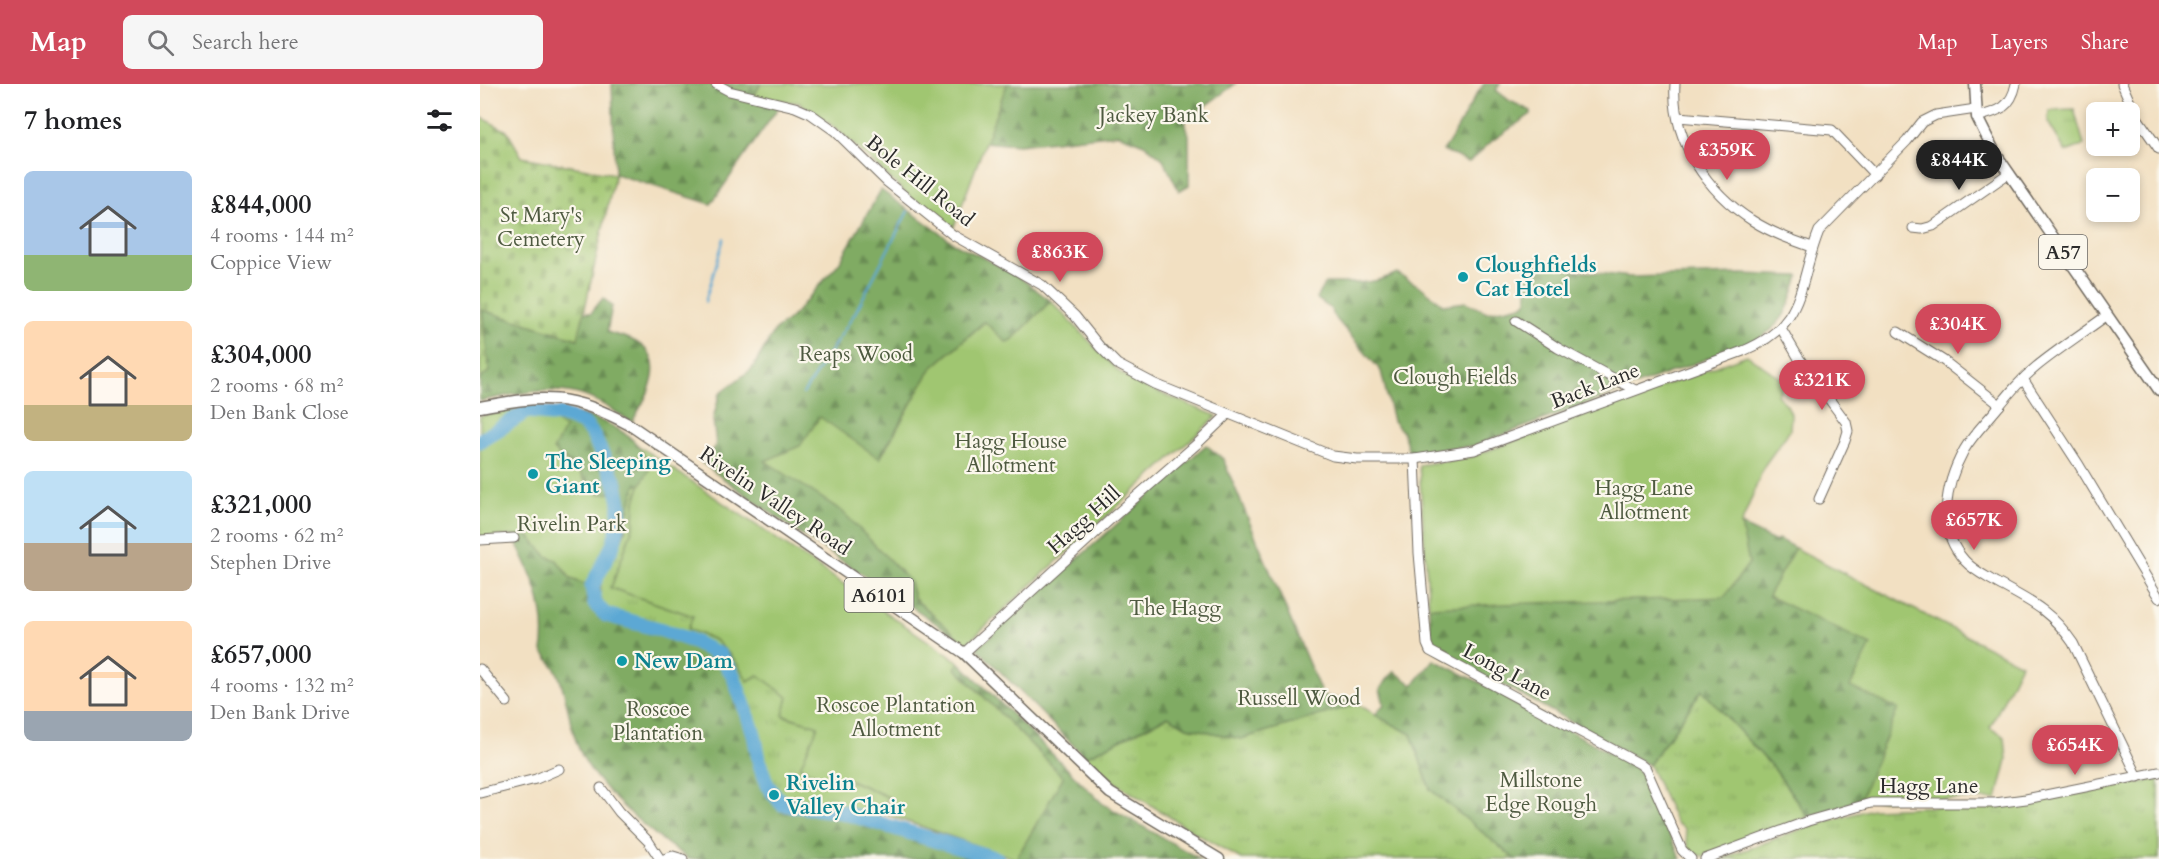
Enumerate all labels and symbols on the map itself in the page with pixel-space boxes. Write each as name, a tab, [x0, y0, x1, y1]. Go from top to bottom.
park label: Jackey Bank	[1096, 101, 1210, 130]
street label: Bole Hill Road	[860, 128, 980, 234]
pin: £359K	[1685, 130, 1769, 181]
pin: £844K	[1917, 140, 2001, 191]
park label: St Mary's Cemetery	[497, 201, 585, 254]
pin: £863K	[1018, 232, 1102, 283]
road number: A57	[2039, 235, 2087, 269]
place label: Cloughfields Cat Hotel	[1475, 251, 1597, 304]
marker: Cloughfields Cat Hotel	[1456, 270, 1470, 284]
pin: £304K	[1916, 304, 2000, 355]
park label: Reaps Wood	[799, 340, 913, 369]
street label: Back Lane	[1546, 356, 1644, 416]
pin: £321K	[1780, 360, 1864, 411]
park label: Clough Fields	[1393, 363, 1517, 392]
park label: Hagg House Allotment	[955, 427, 1067, 480]
street label: Rivelin Valley Road	[693, 439, 857, 563]
place label: The Sleeping Giant	[545, 448, 671, 501]
marker: The Sleeping Giant	[526, 467, 540, 481]
park label: Hagg Lane Allotment	[1594, 474, 1694, 527]
street label: Hagg Hill	[1041, 479, 1127, 561]
pin: £657K	[1932, 500, 2016, 551]
park label: Rivelin Park	[517, 510, 628, 539]
road number: A6101	[844, 578, 914, 612]
park label: The Hagg	[1129, 594, 1221, 623]
street label: Long Lane	[1458, 637, 1556, 707]
place label: New Dam	[634, 647, 734, 676]
marker: New Dam	[615, 654, 629, 668]
park label: Russell Wood	[1237, 684, 1361, 713]
park label: Roscoe Plantation Allotment	[816, 691, 976, 744]
park label: Roscoe Plantation	[613, 695, 703, 748]
pin: £654K	[2033, 725, 2117, 776]
park label: Millstone Edge Rough	[1485, 766, 1597, 819]
place label: Rivelin Valley Chair	[786, 769, 906, 822]
street label: Hagg Lane	[1879, 772, 1979, 801]
marker: Rivelin Valley Chair	[767, 788, 781, 802]

